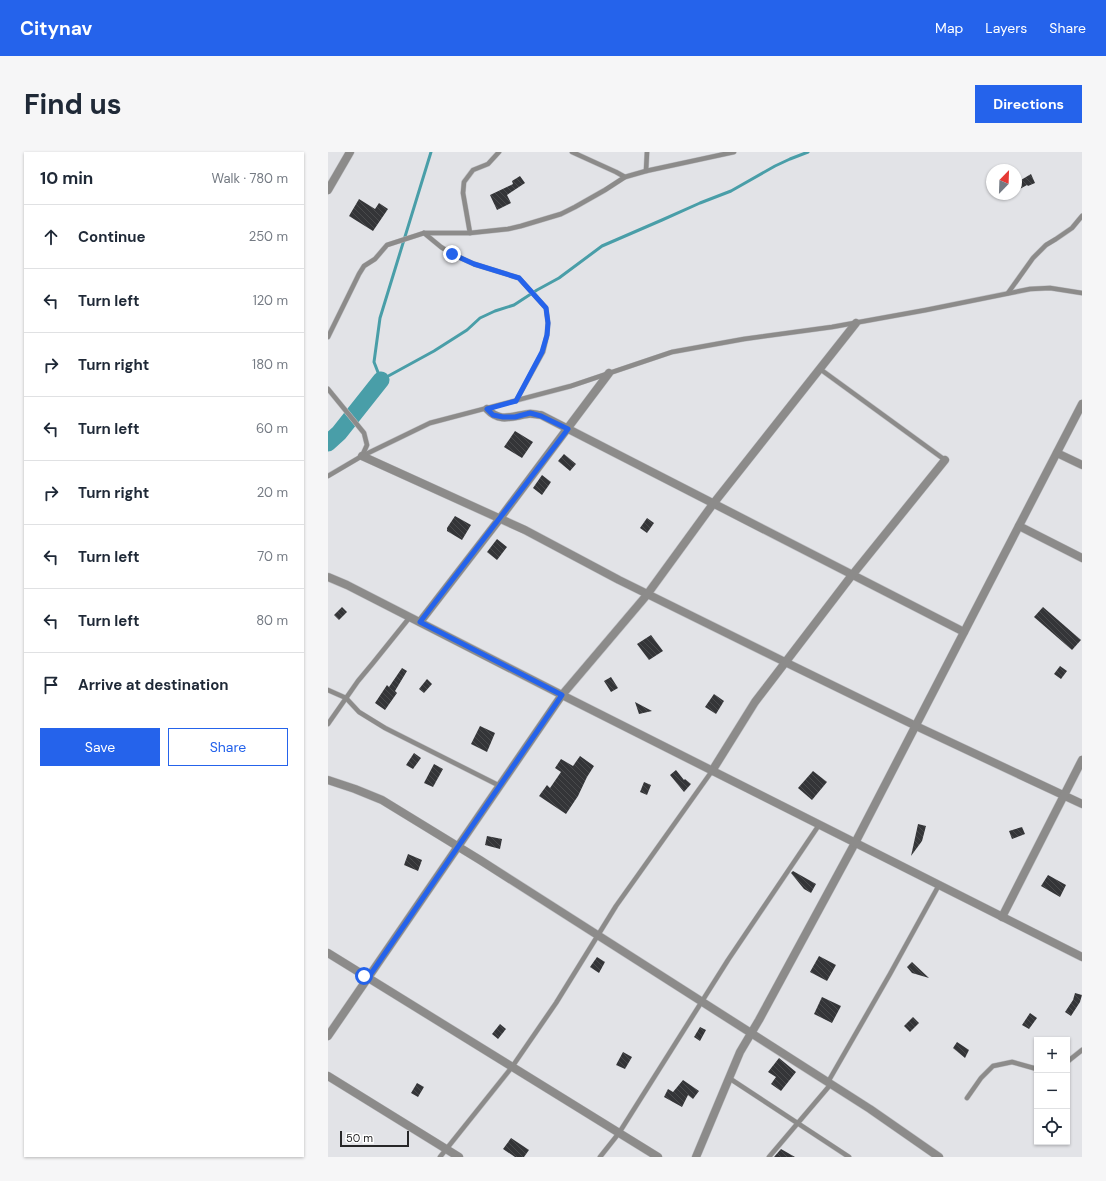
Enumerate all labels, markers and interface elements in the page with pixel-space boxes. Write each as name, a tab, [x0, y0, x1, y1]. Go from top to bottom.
text: Citynav	[20, 16, 92, 41]
text: Map	[935, 19, 963, 37]
text: Layers	[985, 19, 1027, 37]
text: Share	[1049, 19, 1086, 37]
button: Directions	[975, 85, 1082, 123]
text: Find us	[24, 86, 122, 123]
north arrow	[986, 164, 1022, 200]
text: 10 min	[40, 167, 93, 189]
text: Walk · 780 m	[211, 170, 288, 187]
icon: ahead	[40, 226, 62, 248]
text: Continue	[78, 227, 146, 247]
text: 250 m	[249, 228, 288, 245]
route end	[443, 245, 461, 263]
icon: left	[40, 290, 62, 312]
text: Turn left	[78, 291, 139, 311]
text: 120 m	[253, 292, 288, 309]
icon: right	[40, 354, 62, 376]
text: Turn right	[78, 355, 149, 375]
text: 180 m	[252, 356, 288, 373]
icon: left	[40, 418, 62, 440]
text: Turn left	[78, 419, 139, 439]
text: 60 m	[256, 420, 288, 437]
icon: right	[40, 482, 62, 504]
text: Turn right	[78, 483, 149, 503]
text: 20 m	[257, 484, 288, 501]
icon: left	[40, 546, 62, 568]
text: Turn left	[78, 547, 139, 567]
text: 70 m	[257, 548, 288, 565]
icon: left	[40, 610, 62, 632]
text: Turn left	[78, 611, 139, 631]
text: 80 m	[256, 612, 288, 629]
icon: arrive	[40, 674, 62, 696]
text: Arrive at destination	[78, 675, 229, 695]
button: Save	[40, 728, 160, 766]
button: Share	[168, 728, 288, 766]
route start	[355, 967, 373, 985]
map controls	[1034, 1037, 1070, 1145]
button: +	[1034, 1037, 1070, 1073]
button: −	[1034, 1073, 1070, 1109]
button: locate	[1034, 1109, 1070, 1145]
scale bar	[340, 1129, 409, 1148]
text: 50 m	[346, 1131, 373, 1145]

